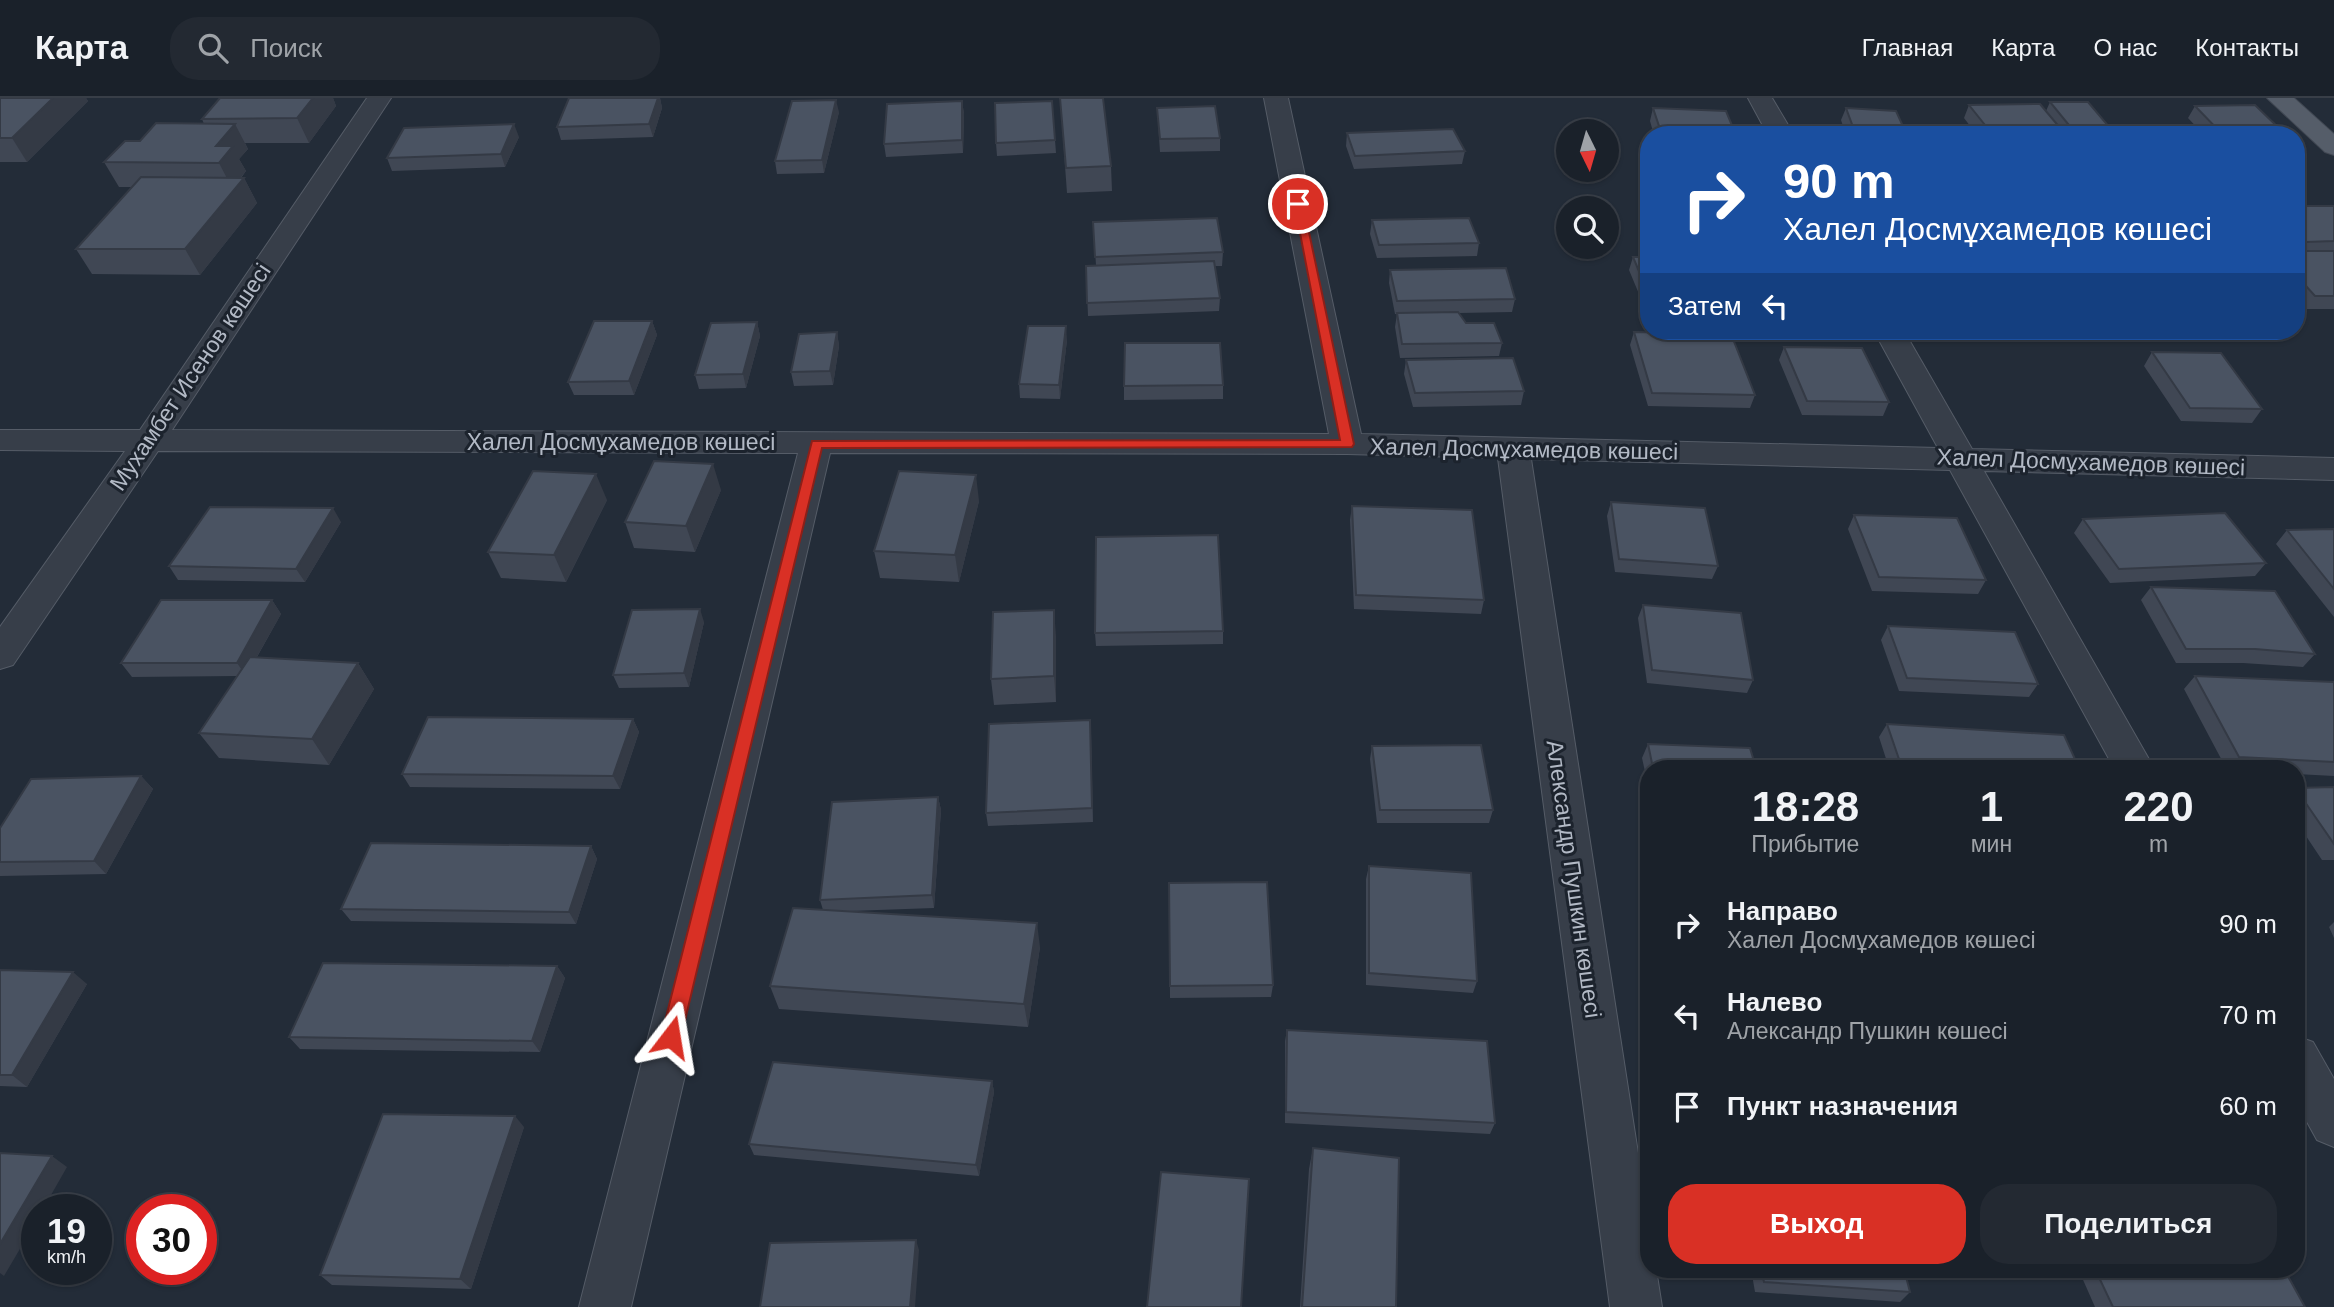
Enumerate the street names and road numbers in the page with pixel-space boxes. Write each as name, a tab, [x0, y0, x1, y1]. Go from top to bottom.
street label: Мухамбет Исенов көшесі	[104, 259, 276, 495]
street label: Халел Досмұхамедов көшесі	[467, 429, 775, 455]
street label: Халел Досмұхамедов көшесі	[1370, 433, 1678, 465]
street label: Халел Досмұхамедов көшесі	[1936, 444, 2246, 480]
street label: Александр Пушкин көшесі	[1542, 738, 1606, 1020]

